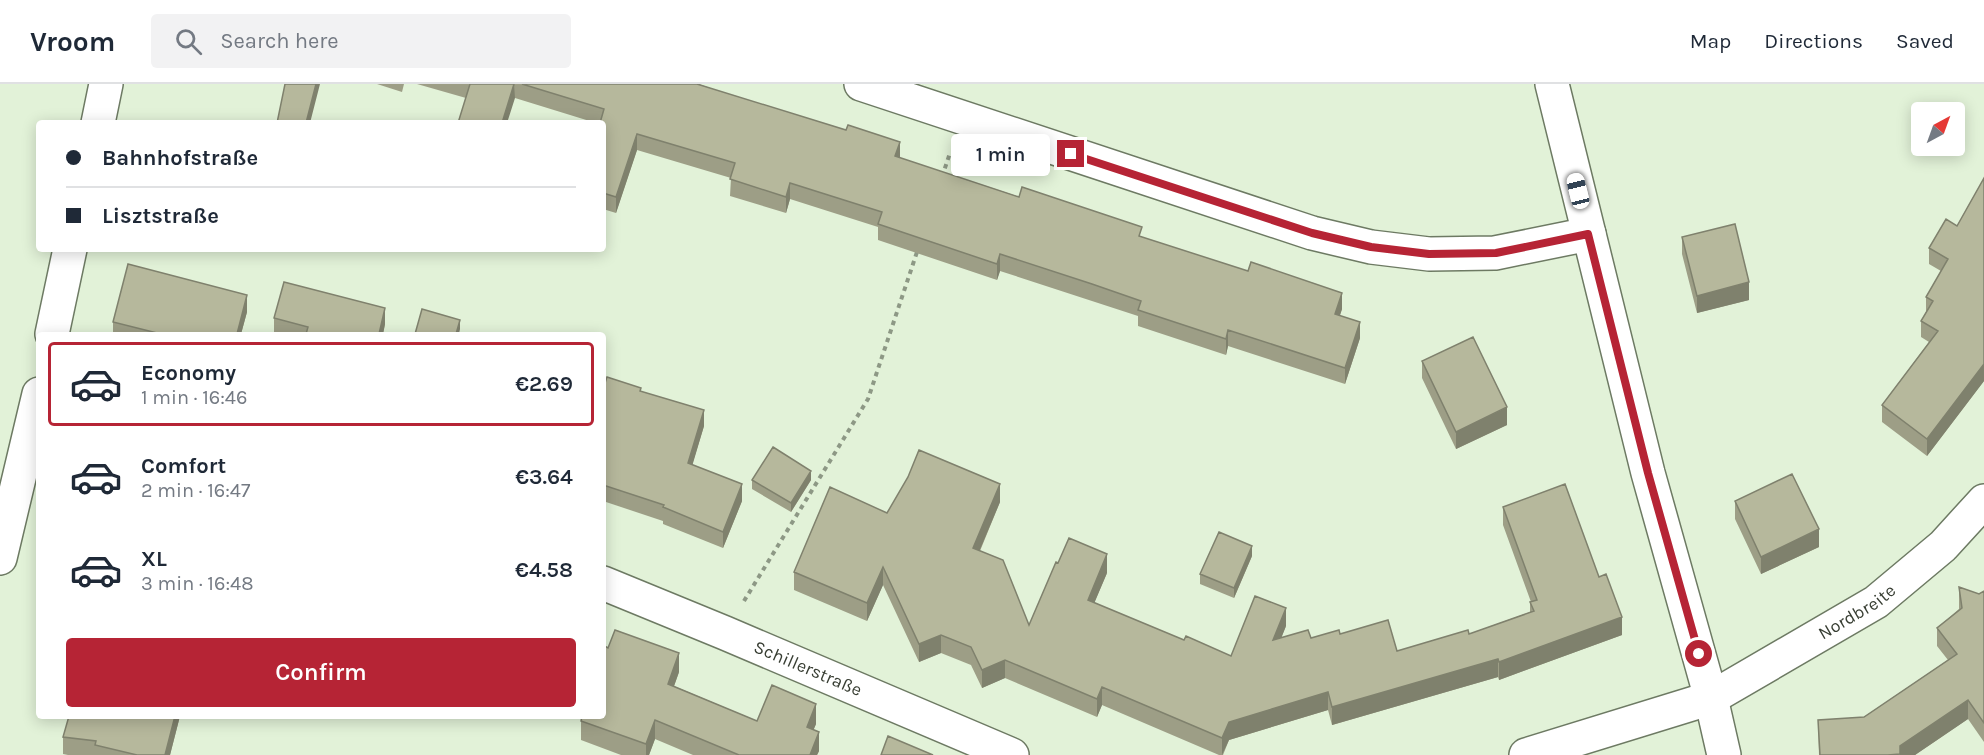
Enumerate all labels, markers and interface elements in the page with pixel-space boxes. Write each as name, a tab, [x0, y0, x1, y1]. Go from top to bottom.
search box	[151, 14, 571, 68]
text: Vroom	[30, 25, 115, 58]
icon: search	[172, 25, 205, 58]
text: Search here	[220, 28, 339, 54]
text: Map	[1690, 29, 1731, 53]
text: Directions	[1764, 29, 1863, 53]
text: Saved	[1896, 29, 1954, 53]
north arrow	[1911, 102, 1965, 156]
map controls	[1911, 102, 1965, 156]
callout: 1 min	[951, 133, 1050, 175]
route end	[1057, 140, 1084, 167]
text: 1 min	[976, 143, 1025, 166]
text: Bahnhofstraße	[102, 145, 258, 171]
car	[1565, 171, 1591, 211]
text: Lisztstraße	[102, 203, 219, 229]
icon: car	[69, 357, 123, 411]
text: Economy	[141, 360, 236, 386]
text: €2.69	[515, 371, 573, 397]
text: 1 min · 16:46	[141, 386, 247, 409]
icon: car	[69, 450, 123, 504]
text: Comfort	[141, 453, 226, 479]
text: €3.64	[515, 464, 573, 490]
text: 2 min · 16:47	[141, 479, 250, 502]
icon: car	[69, 543, 123, 597]
text: XL	[141, 546, 167, 572]
text: €4.58	[515, 557, 573, 583]
text: 3 min · 16:48	[141, 572, 254, 595]
street label: Nordbreite	[1814, 579, 1900, 644]
street label: Schillerstraße	[751, 636, 865, 701]
button: Confirm	[66, 638, 576, 707]
route start	[1685, 640, 1712, 667]

